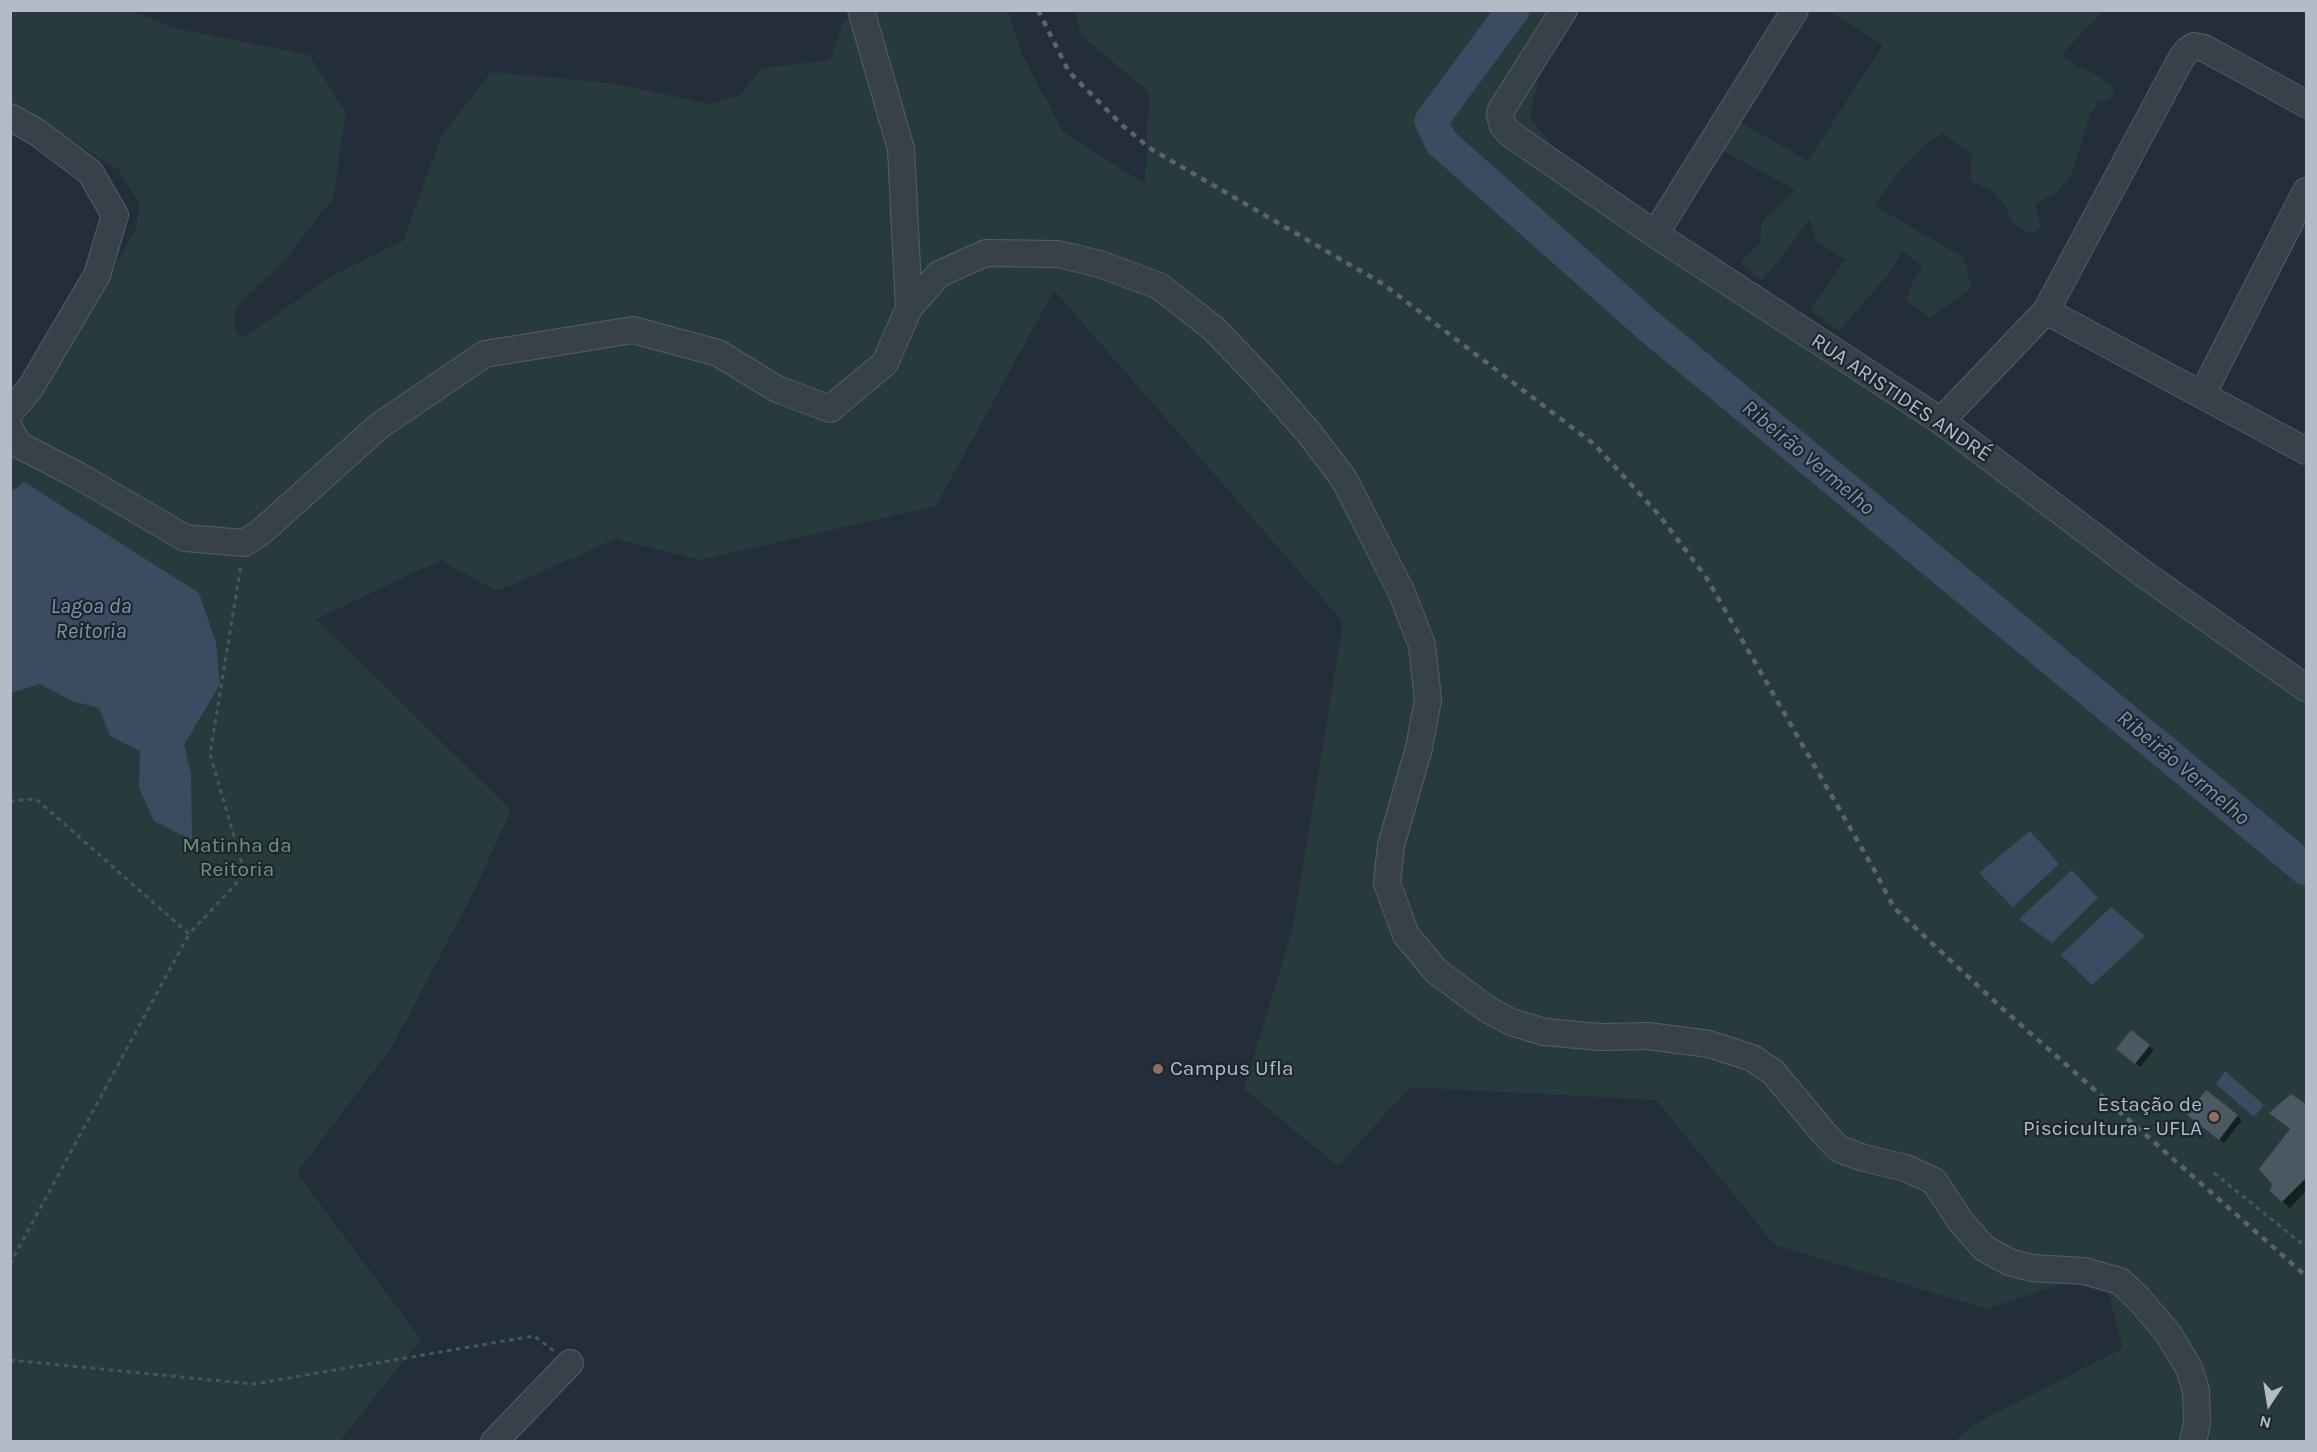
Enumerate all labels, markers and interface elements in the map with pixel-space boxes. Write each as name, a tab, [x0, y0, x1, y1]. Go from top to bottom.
street label: RUA ARISTIDES ANDRÉ	[1806, 328, 1996, 468]
water label: Ribeirão Vermelho	[1736, 395, 1880, 521]
water label: Lagoa da Reitoria	[51, 594, 131, 646]
water label: Ribeirão Vermelho	[2111, 705, 2255, 831]
park label: Matinha da Reitoria	[182, 833, 292, 883]
place label: Campus Ufla	[1170, 1056, 1293, 1082]
marker: Campus Ufla	[1151, 1062, 1165, 1076]
place label: Estação de Piscicultura - UFLA	[2023, 1092, 2202, 1142]
marker: Estação de Piscicultura - UFLA	[2207, 1110, 2221, 1124]
north arrow	[2239, 1374, 2299, 1434]
text: N	[2258, 1412, 2273, 1433]

